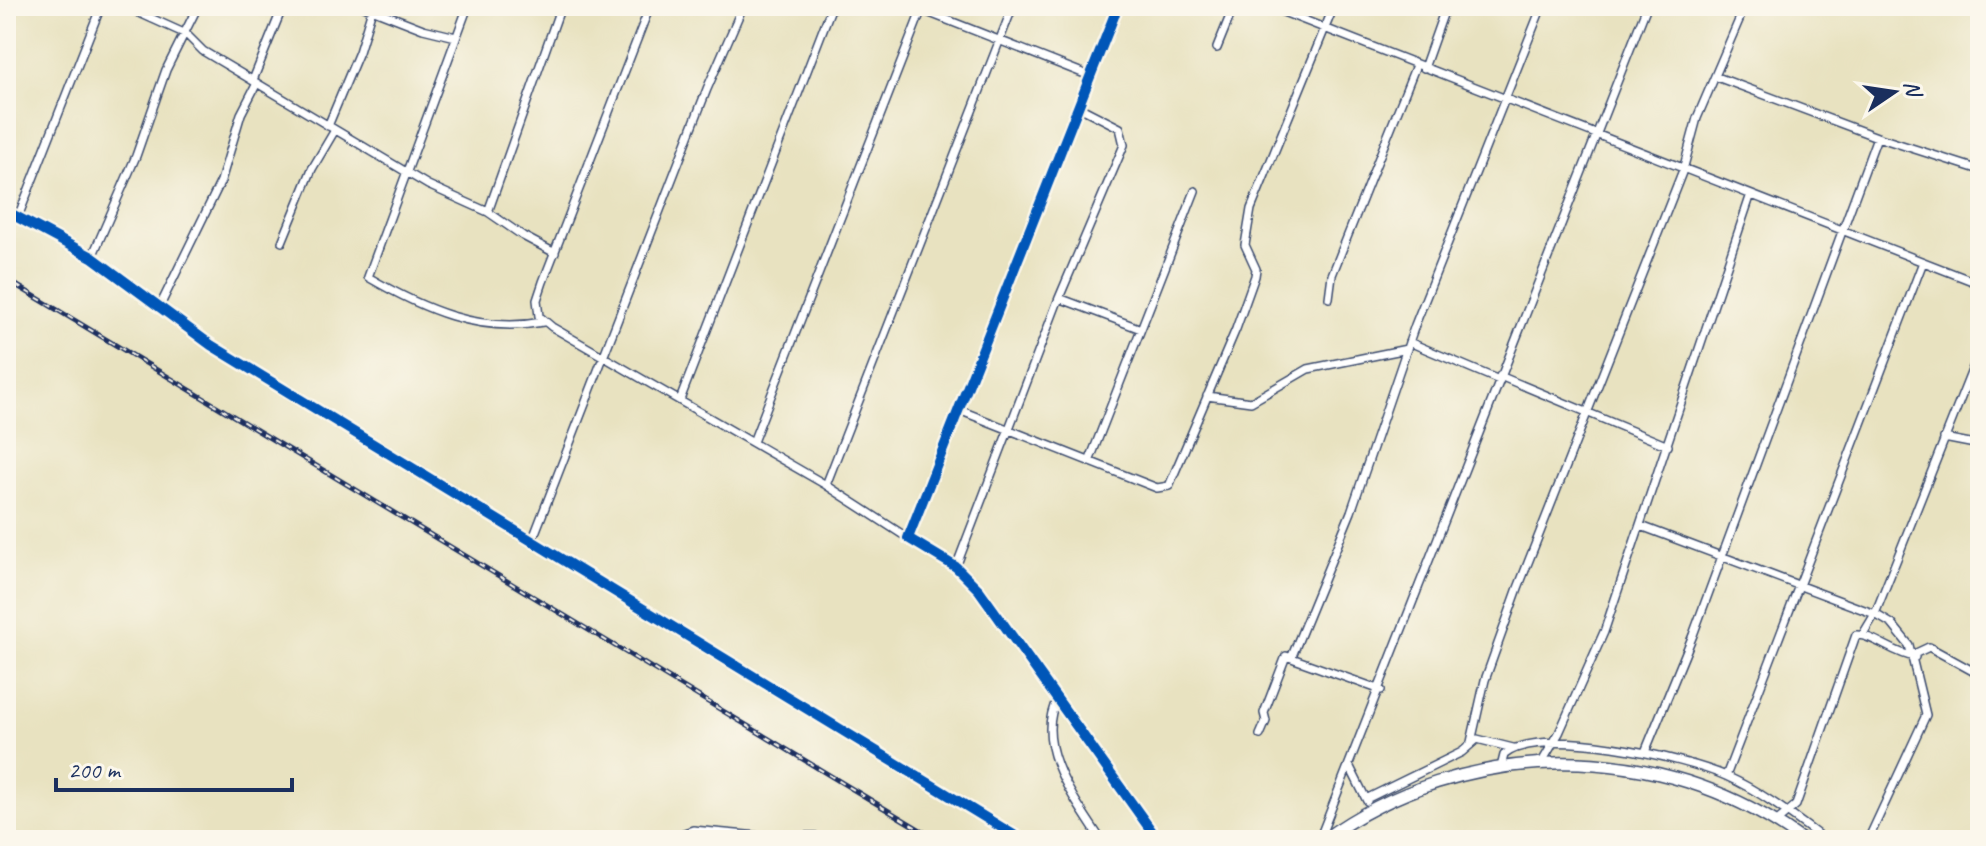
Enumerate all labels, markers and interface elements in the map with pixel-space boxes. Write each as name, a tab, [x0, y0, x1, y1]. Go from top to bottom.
north arrow	[1854, 52, 1934, 132]
text: N	[1897, 78, 1928, 101]
scale bar	[56, 742, 292, 792]
text: 200 m	[68, 755, 122, 785]

